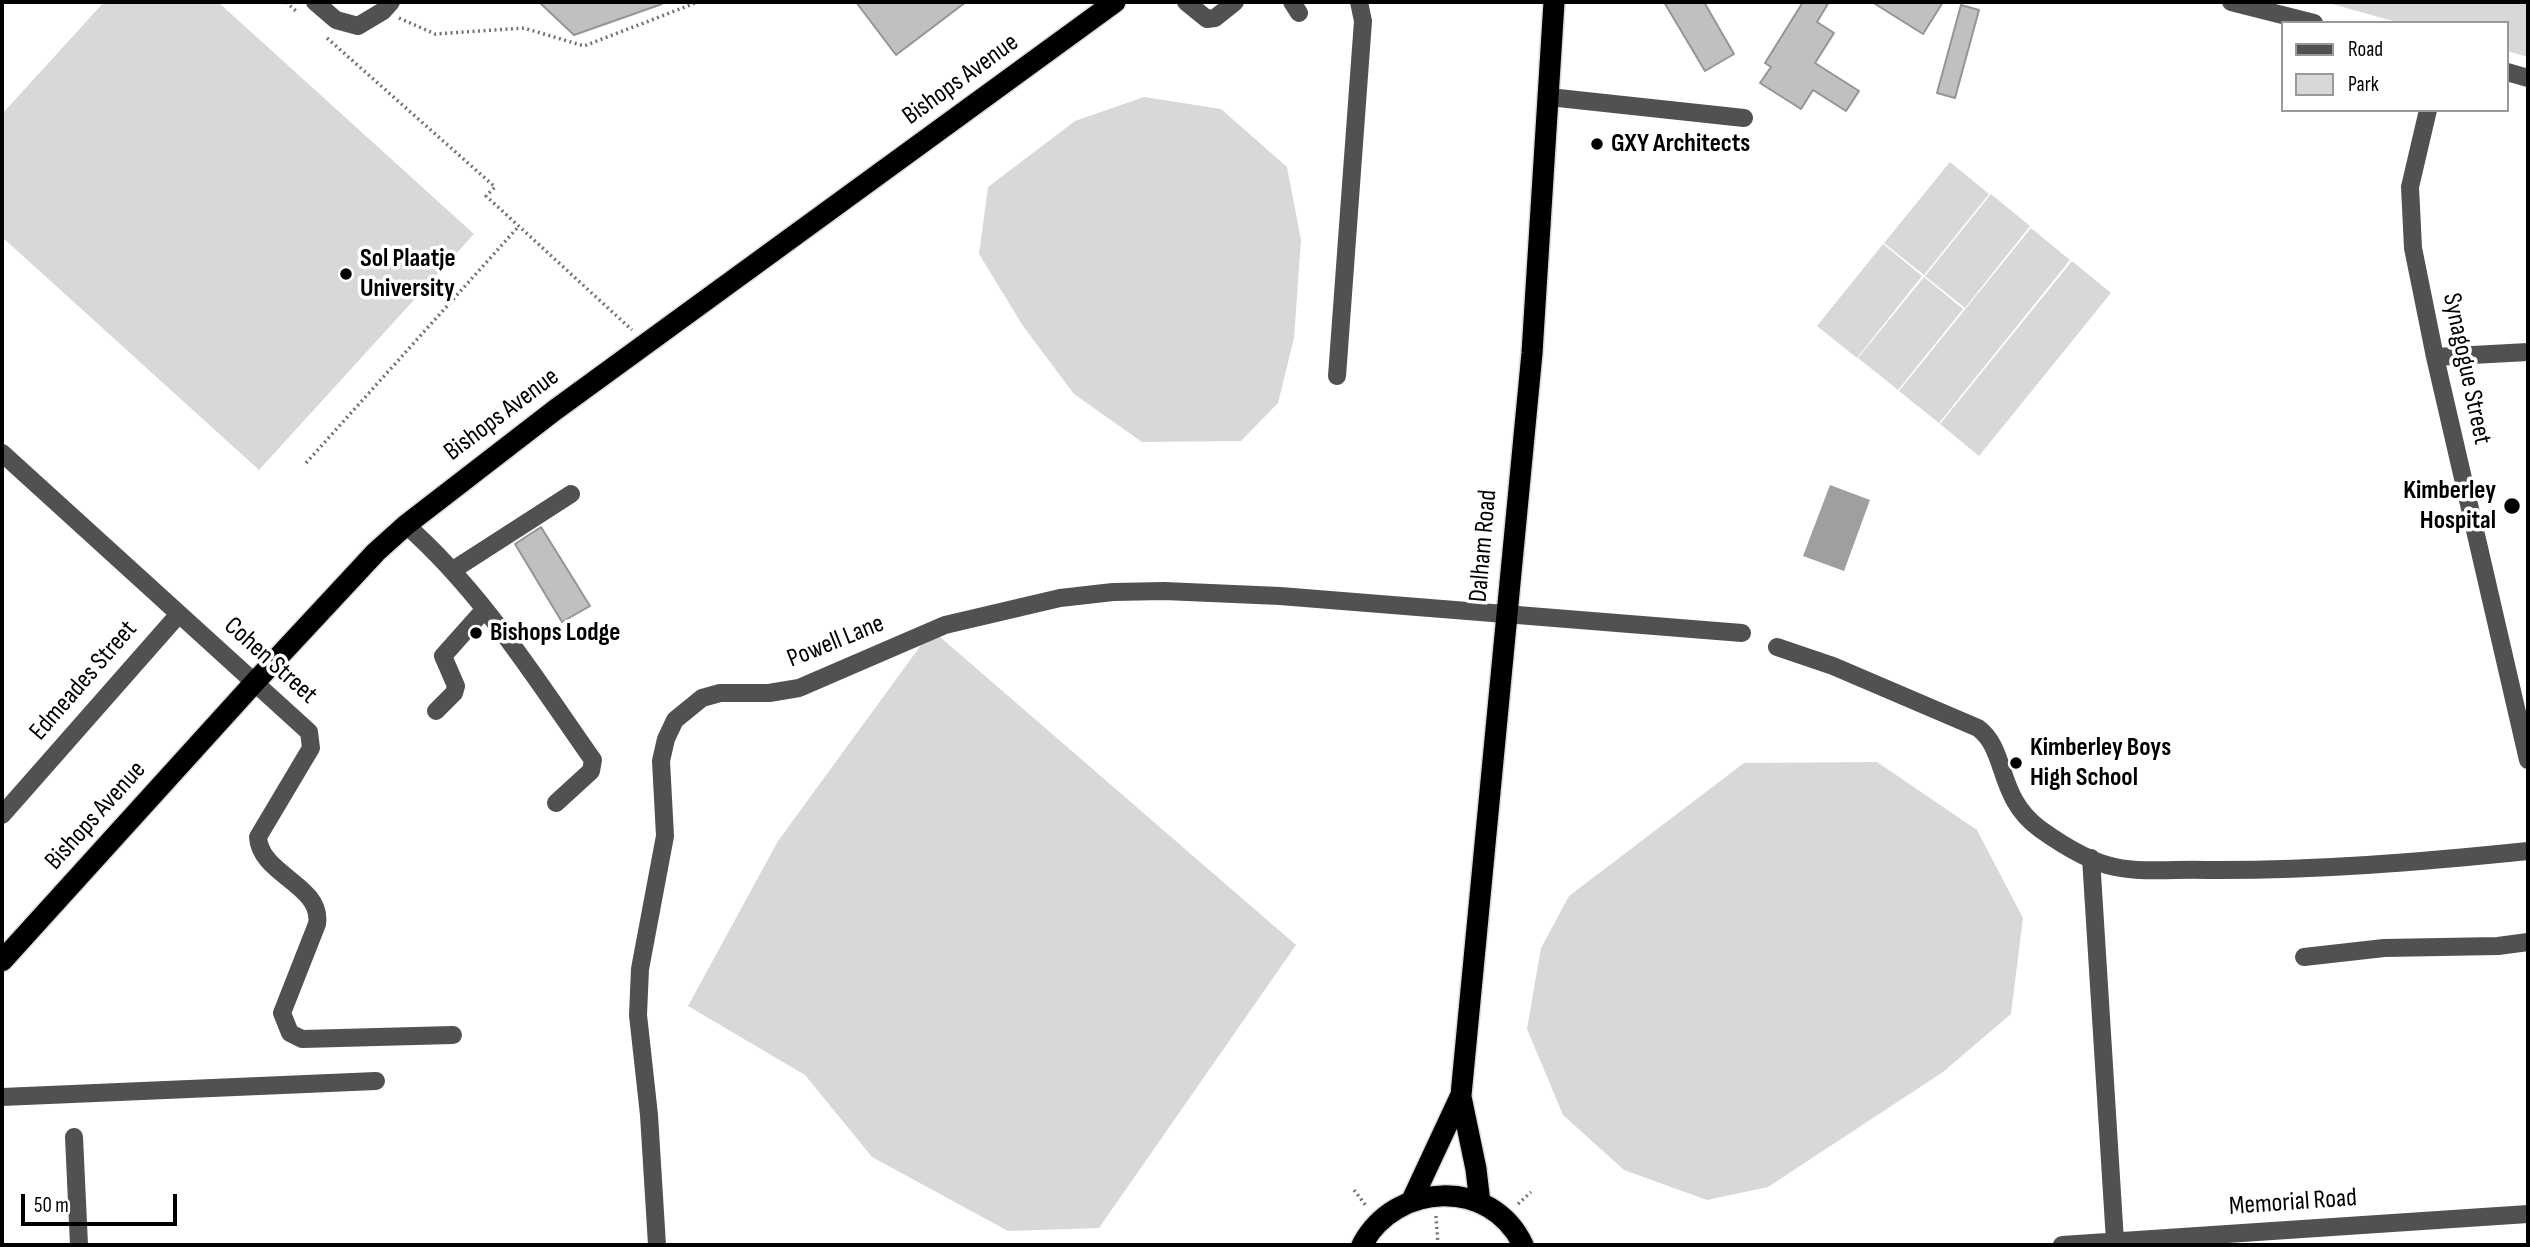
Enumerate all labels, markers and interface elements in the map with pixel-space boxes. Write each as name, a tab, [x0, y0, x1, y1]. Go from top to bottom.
legend	[2282, 21, 2509, 112]
street label: Bishops Avenue	[897, 28, 1025, 132]
text: Road	[2348, 37, 2383, 62]
text: Park	[2348, 72, 2379, 97]
place label: GXY Architects	[1611, 128, 1750, 160]
marker: GXY Architects	[1589, 136, 1605, 152]
place label: Sol Plaatje University	[360, 243, 456, 304]
marker: Sol Plaatje University	[338, 266, 354, 282]
street label: Synagogue Street	[2435, 290, 2497, 448]
street label: Bishops Avenue	[439, 362, 565, 468]
place label: Kimberley Hospital	[2403, 475, 2496, 536]
street label: Dalham Road	[1464, 488, 1504, 604]
marker: Kimberley Hospital	[2502, 496, 2522, 516]
street label: Powell Lane	[783, 609, 889, 675]
street label: Cohen Street	[217, 611, 323, 711]
street label: Edmeades Street	[24, 615, 144, 747]
place label: Bishops Lodge	[490, 617, 620, 649]
marker: Bishops Lodge	[468, 625, 484, 641]
place label: Kimberley Boys High School	[2030, 732, 2171, 794]
street label: Bishops Avenue	[39, 755, 153, 877]
marker: Kimberley Boys High School	[2008, 755, 2024, 771]
scale bar	[24, 1180, 180, 1224]
street label: Memorial Road	[2228, 1183, 2358, 1223]
text: 50 m	[34, 1193, 69, 1218]

